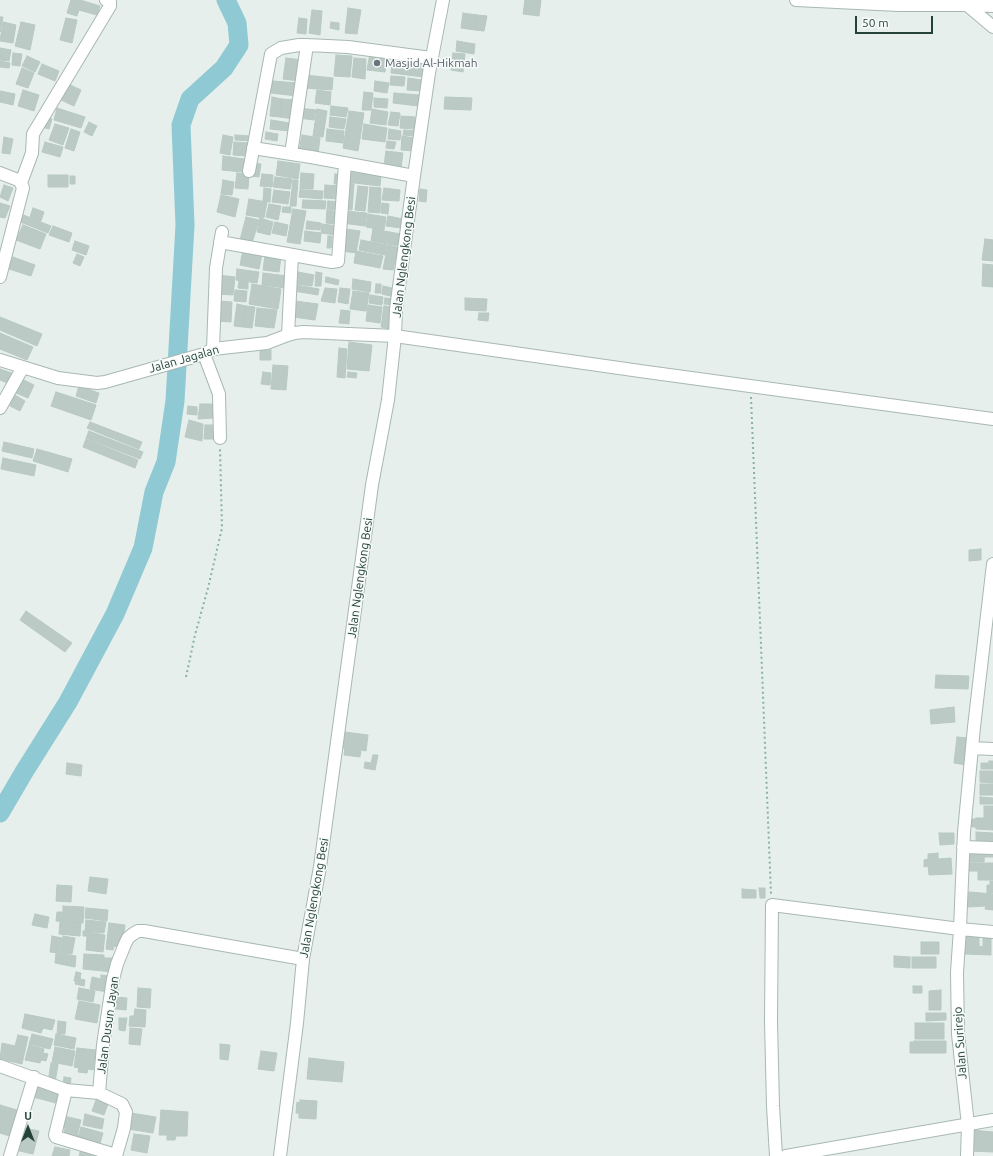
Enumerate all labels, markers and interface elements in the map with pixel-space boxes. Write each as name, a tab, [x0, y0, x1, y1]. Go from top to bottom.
scale bar	[857, 8, 935, 34]
text: 50 m	[862, 16, 889, 29]
place label: Masjid Al-Hikmah	[385, 56, 478, 70]
marker: Masjid Al-Hikmah	[372, 58, 382, 68]
street label: Jalan Nglengkong Besi	[389, 196, 419, 318]
street label: Jalan Jagalan	[147, 342, 221, 376]
street label: Jalan Nglengkong Besi	[344, 517, 376, 639]
street label: Jalan Nglengkong Besi	[296, 837, 332, 959]
street label: Jalan Dusun Jayan	[94, 975, 122, 1075]
street label: Jalan Surirejo	[950, 1006, 970, 1080]
north arrow	[8, 1108, 48, 1148]
text: U	[24, 1110, 32, 1122]

